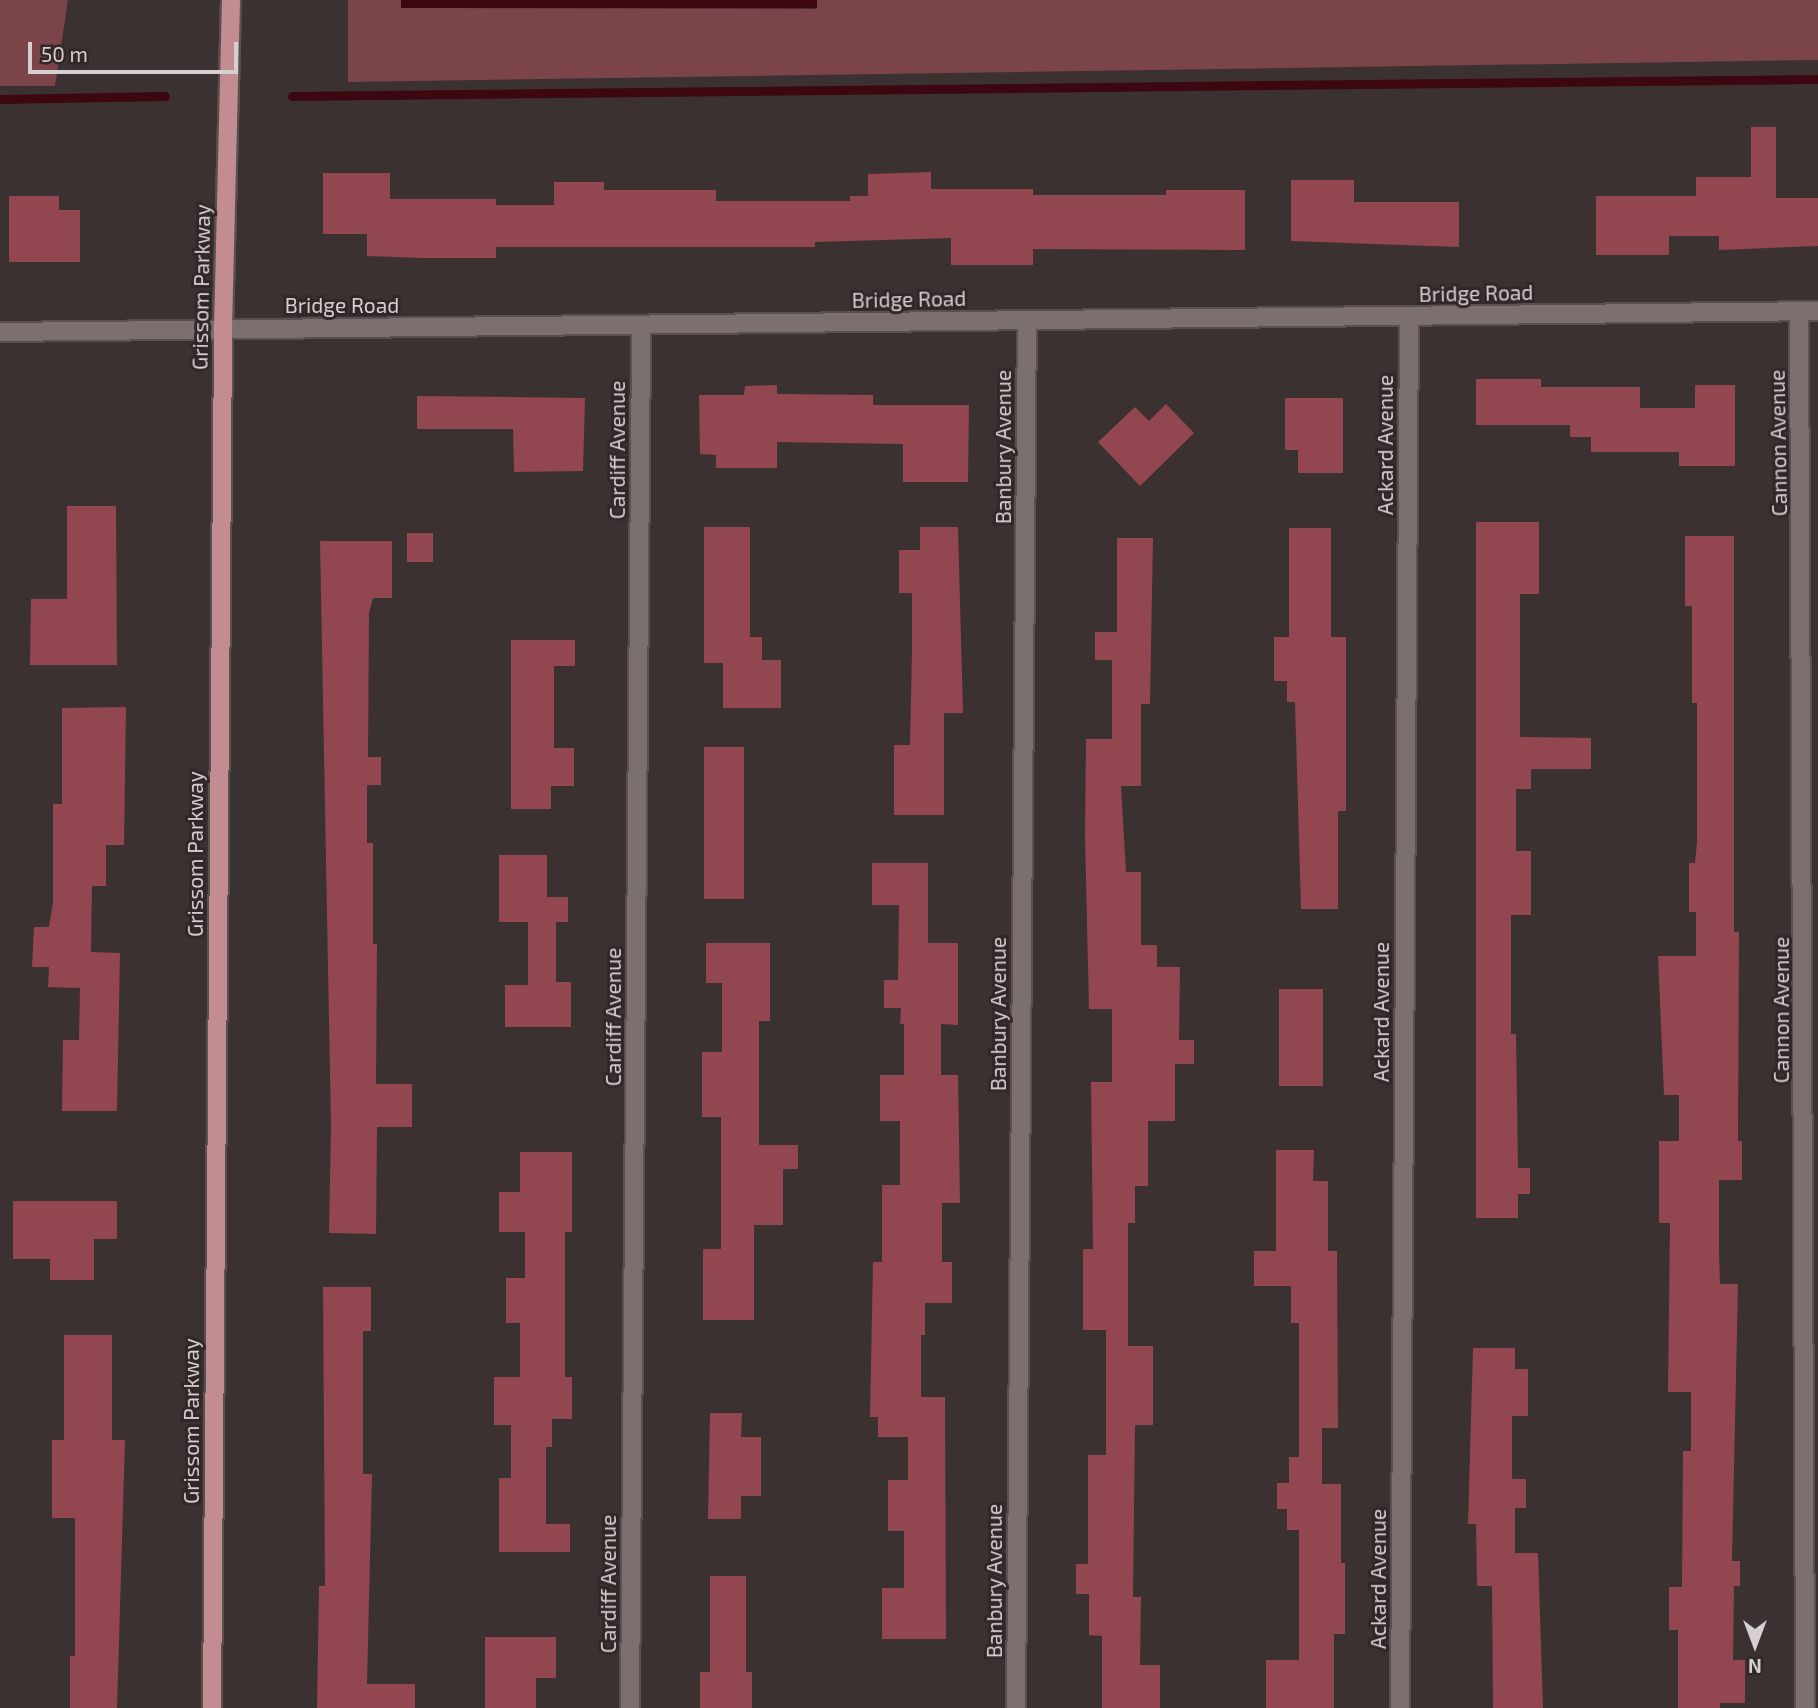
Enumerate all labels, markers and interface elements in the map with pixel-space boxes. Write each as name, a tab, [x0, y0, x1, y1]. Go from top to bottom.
scale bar	[32, 28, 242, 72]
text: 50 m	[41, 41, 88, 66]
street label: Grissom Parkway	[187, 204, 215, 370]
street label: Bridge Road	[1418, 279, 1534, 307]
street label: Bridge Road	[851, 285, 967, 313]
street label: Bridge Road	[285, 292, 399, 318]
street label: Banbury Avenue	[990, 369, 1016, 525]
street label: Cannon Avenue	[1764, 369, 1792, 517]
street label: Ackard Avenue	[1372, 375, 1398, 515]
street label: Cardiff Avenue	[604, 381, 630, 519]
street label: Grissom Parkway	[182, 771, 208, 937]
street label: Banbury Avenue	[985, 936, 1011, 1092]
street label: Cannon Avenue	[1768, 936, 1794, 1084]
street label: Ackard Avenue	[1368, 942, 1394, 1082]
street label: Cardiff Avenue	[600, 948, 626, 1086]
street label: Grissom Parkway	[178, 1338, 204, 1504]
street label: Banbury Avenue	[981, 1503, 1007, 1659]
street label: Ackard Avenue	[1365, 1509, 1391, 1649]
street label: Cardiff Avenue	[595, 1515, 621, 1653]
north arrow	[1720, 1610, 1790, 1680]
text: N	[1748, 1655, 1762, 1678]

